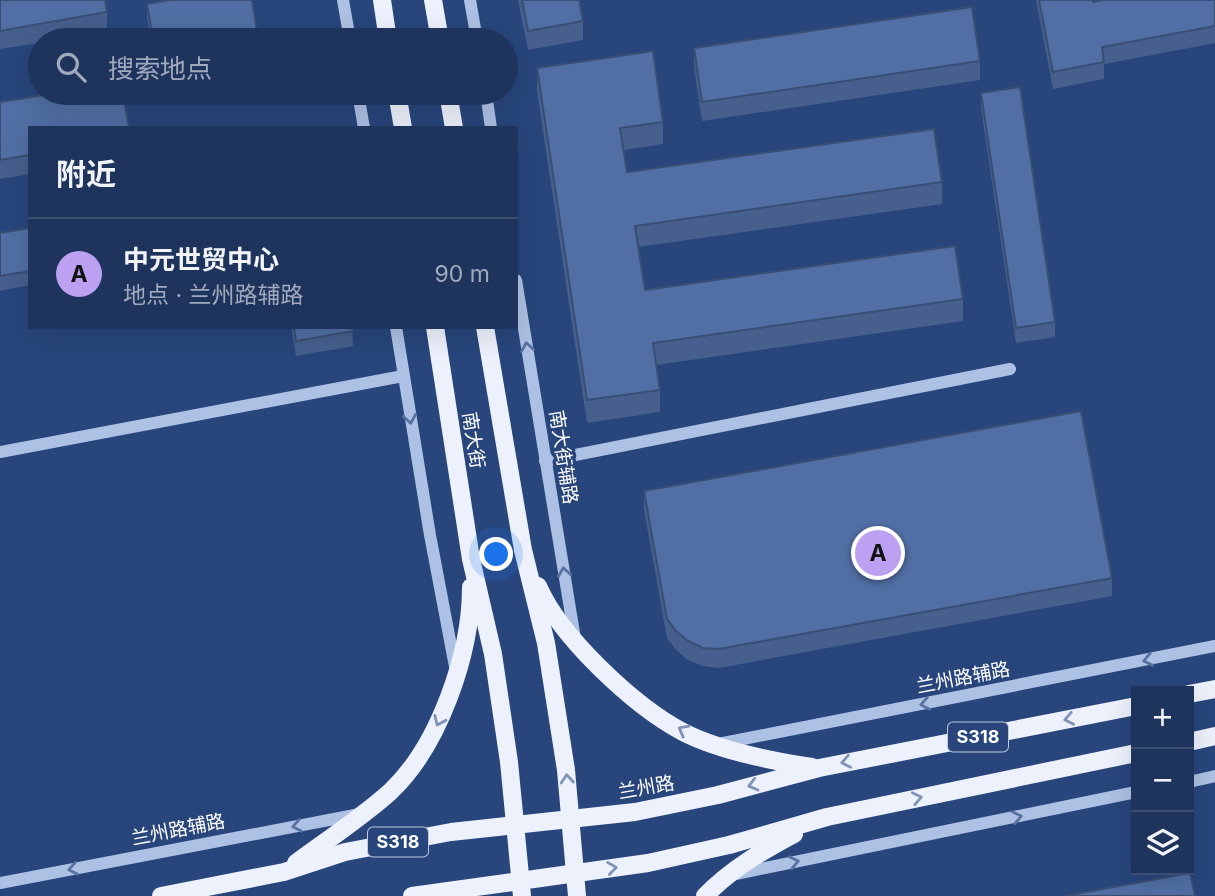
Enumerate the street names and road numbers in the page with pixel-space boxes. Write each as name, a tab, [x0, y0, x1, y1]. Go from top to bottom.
street label: 南大街辅路	[545, 408, 582, 506]
street label: 南大街	[458, 410, 489, 470]
street label: 兰州路辅路	[914, 657, 1012, 698]
road number: S318	[948, 722, 1008, 752]
street label: 兰州路	[616, 771, 676, 804]
street label: 兰州路辅路	[129, 809, 227, 850]
road number: S318	[368, 828, 428, 856]

